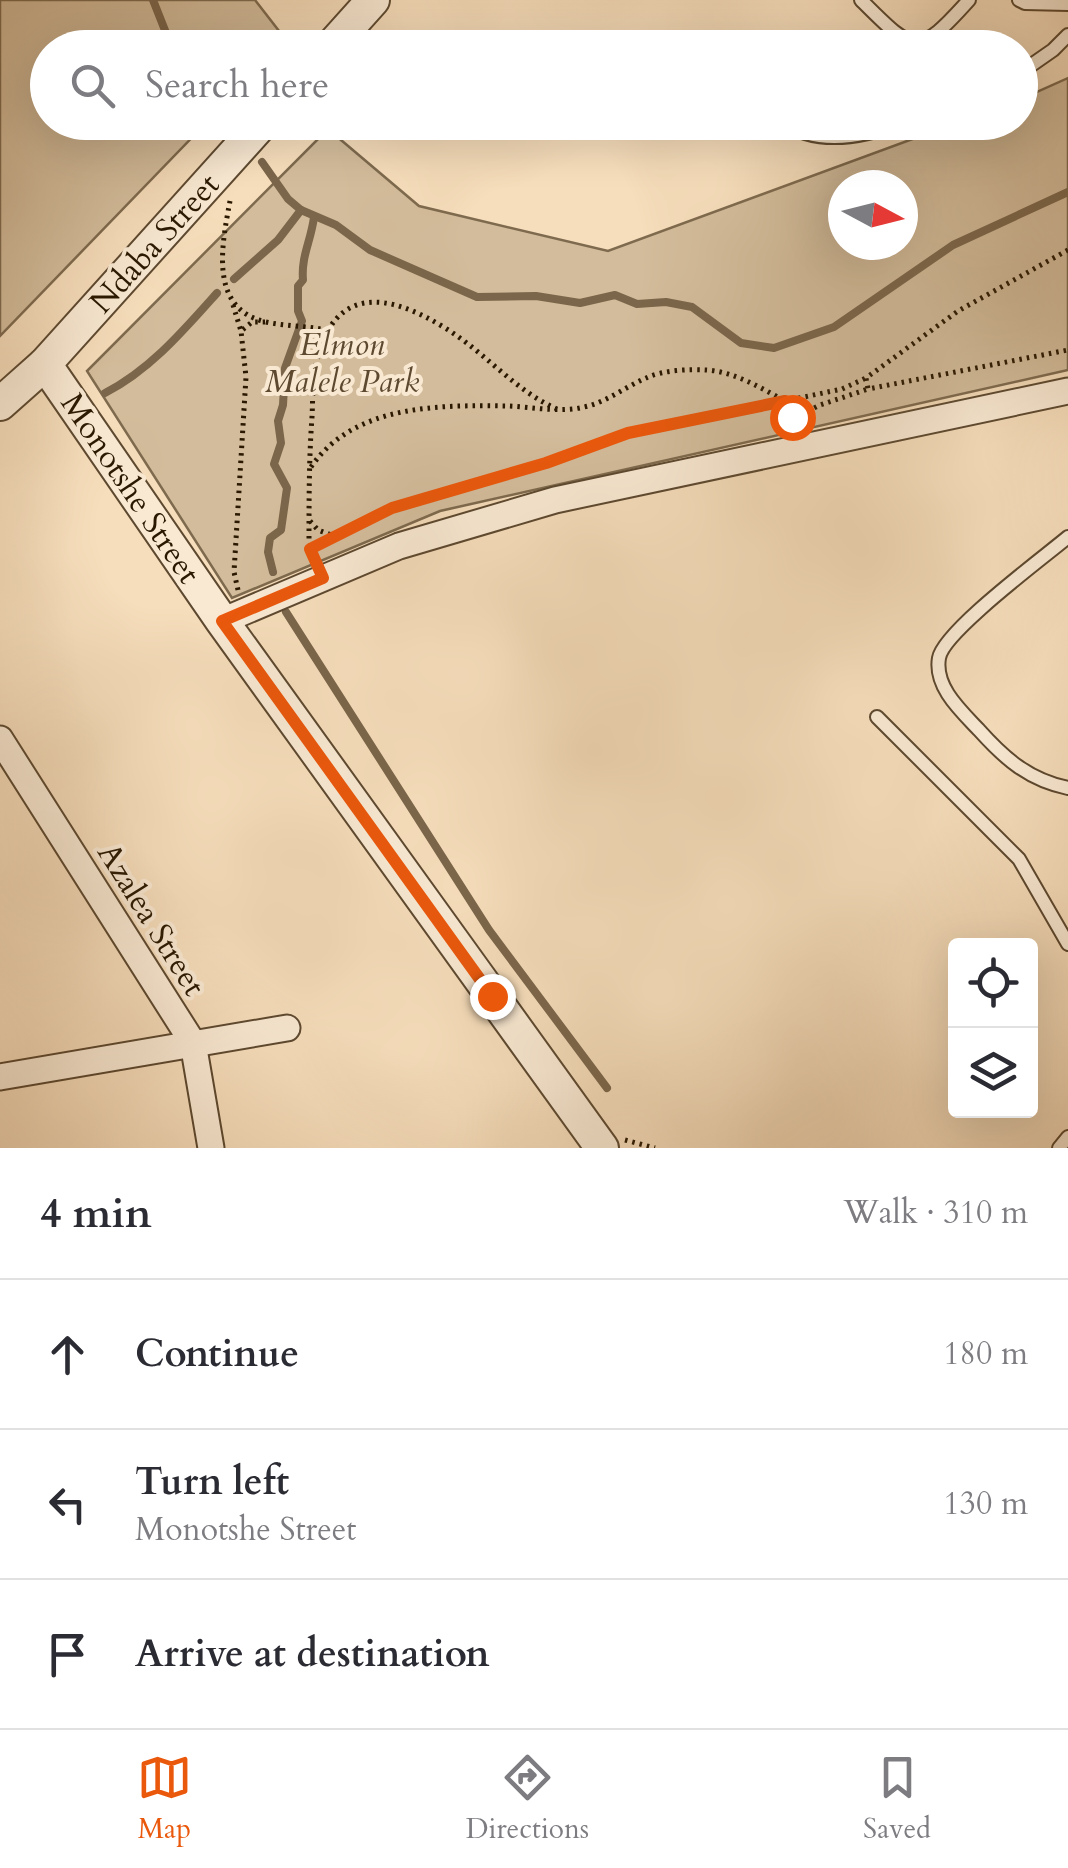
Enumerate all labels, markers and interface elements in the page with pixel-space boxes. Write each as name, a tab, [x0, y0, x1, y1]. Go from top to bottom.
search box	[30, 30, 1038, 140]
icon: search	[65, 58, 120, 113]
text: Search here	[145, 59, 329, 111]
street label: Ndaba Street	[80, 164, 230, 323]
north arrow	[828, 170, 918, 260]
park label: Elmon Malele Park	[265, 323, 419, 404]
street label: Monotshe Street	[50, 384, 210, 593]
route start	[770, 395, 816, 441]
street label: Azalea Street	[87, 835, 216, 1005]
map controls	[948, 938, 1038, 1118]
button: locate	[948, 938, 1038, 1028]
route end	[470, 974, 516, 1020]
button: layers	[948, 1028, 1038, 1118]
text: 4 min	[40, 1185, 152, 1242]
text: Walk · 310 m	[843, 1191, 1028, 1235]
icon: ahead	[40, 1327, 95, 1382]
text: Continue	[135, 1328, 299, 1380]
text: 180 m	[943, 1332, 1028, 1376]
text: Turn left	[135, 1456, 289, 1508]
icon: left	[40, 1477, 95, 1532]
text: 130 m	[943, 1482, 1028, 1526]
text: Monotshe Street	[135, 1508, 356, 1552]
icon: arrive	[40, 1627, 95, 1682]
text: Arrive at destination	[135, 1628, 490, 1680]
tab: Map	[137, 1750, 192, 1848]
tab: Directions	[466, 1750, 589, 1848]
tab: Saved	[863, 1750, 931, 1848]

